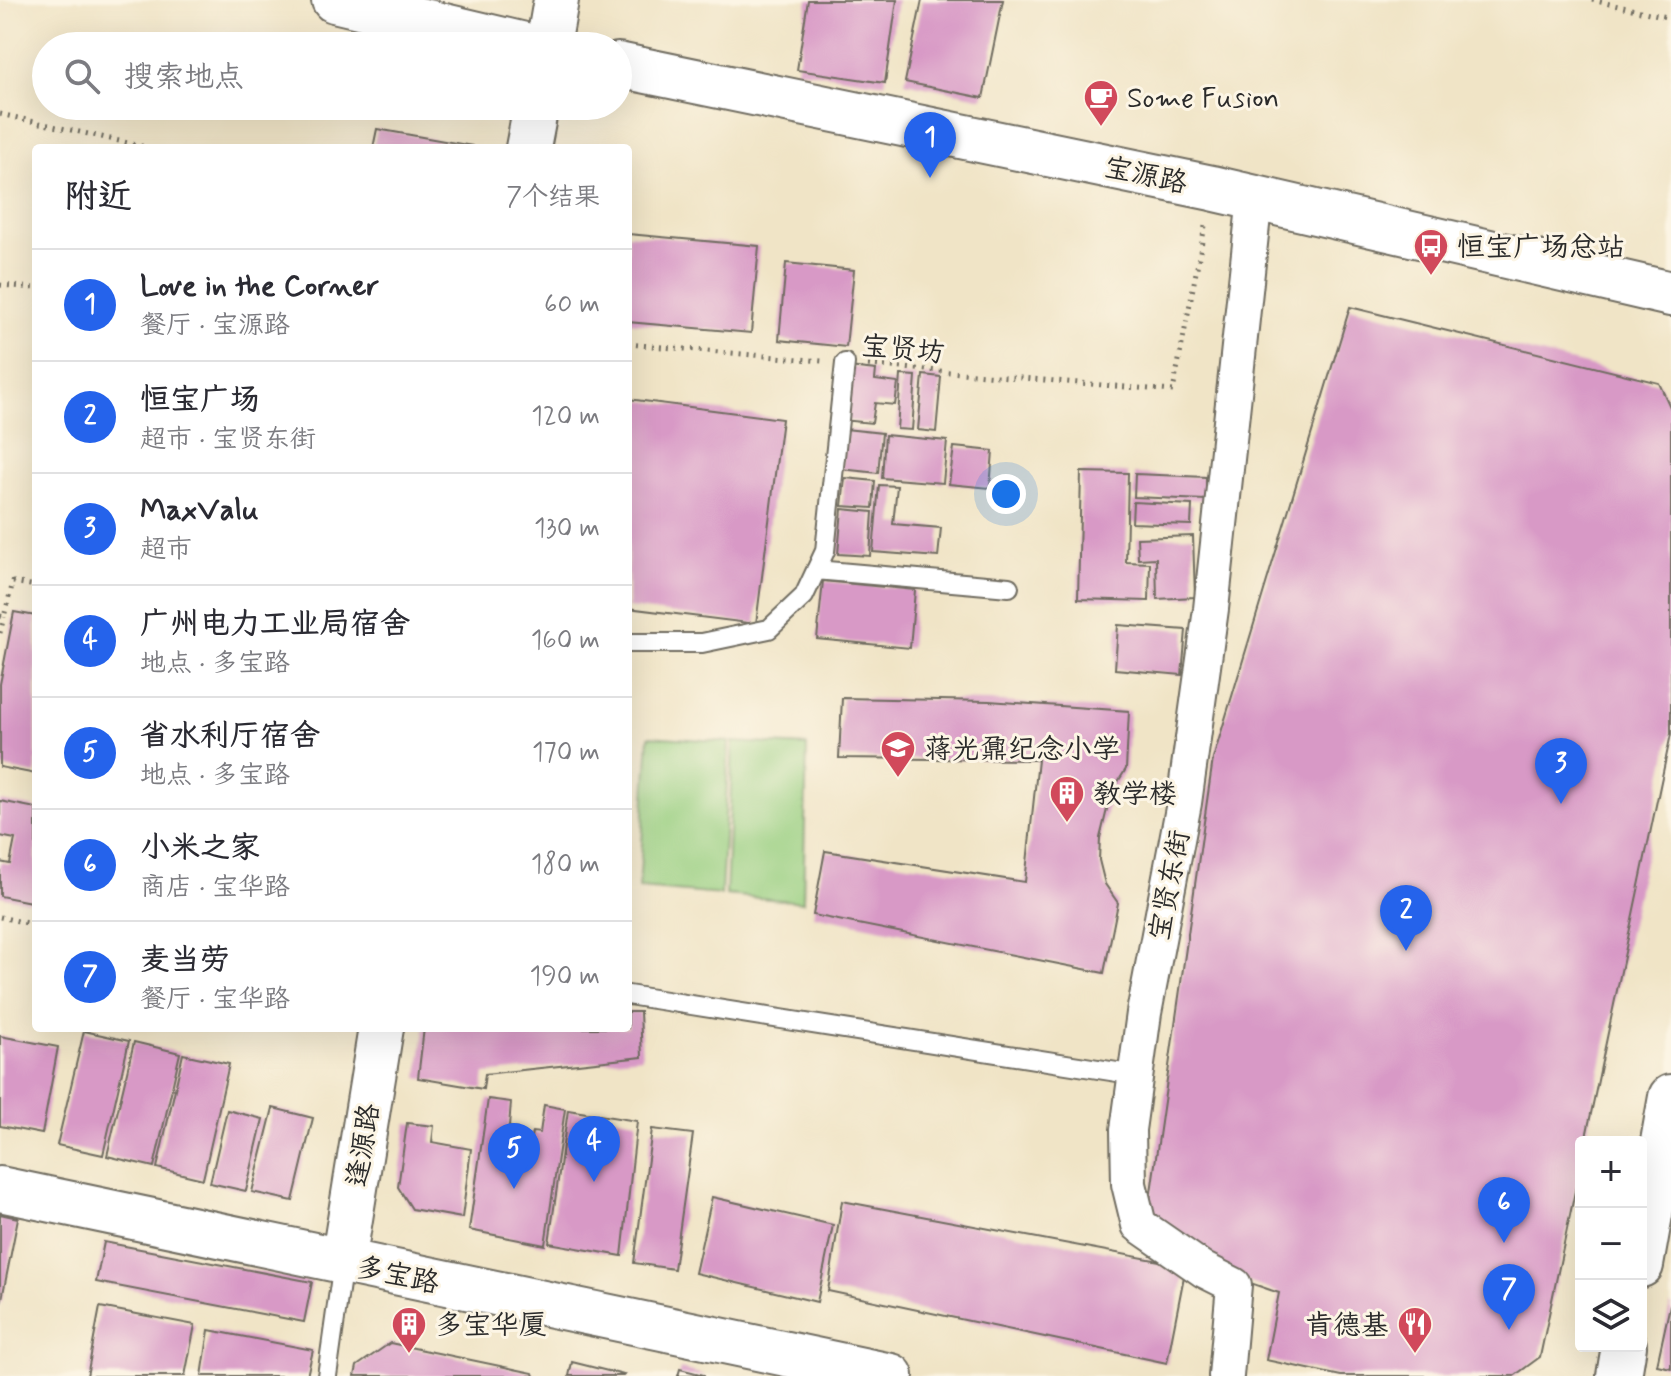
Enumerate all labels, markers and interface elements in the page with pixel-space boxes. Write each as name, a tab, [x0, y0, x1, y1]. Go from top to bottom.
search box	[32, 32, 632, 120]
icon: search	[60, 54, 104, 98]
text: 搜索地点	[124, 58, 244, 97]
cafe icon: Some Fusion	[1082, 78, 1120, 128]
place label: Some Fusion	[1127, 81, 1279, 118]
pin: 1	[904, 112, 956, 178]
street label: 宝源路	[1101, 150, 1190, 203]
text: 附近	[64, 175, 132, 220]
text: 7个结果	[506, 181, 600, 215]
bus stop icon: 恒宝广场总站	[1412, 227, 1450, 277]
place label: 恒宝广场总站	[1457, 230, 1625, 267]
text: Love in the Corner	[140, 267, 379, 306]
text: 1	[84, 288, 96, 322]
text: 60 m	[544, 288, 600, 322]
text: 餐厅 · 宝源路	[140, 309, 290, 343]
street label: 宝贤坊	[859, 328, 946, 373]
text: 恒宝广场	[140, 381, 260, 420]
text: 2	[84, 400, 96, 434]
text: 120 m	[531, 400, 600, 434]
text: 超市 · 宝贤东街	[140, 423, 316, 457]
your location	[986, 474, 1026, 514]
text: MaxValu	[140, 491, 258, 530]
text: 3	[84, 512, 96, 546]
text: 130 m	[534, 512, 600, 546]
text: 超市	[140, 533, 192, 567]
text: 广州电力工业局宿舍	[140, 605, 410, 644]
text: 4	[82, 624, 98, 658]
text: 160 m	[531, 624, 600, 658]
text: 地点 · 多宝路	[140, 647, 290, 681]
text: 省水利厅宿舍	[140, 717, 320, 756]
school or university icon: 蒋光鼐纪念小学	[879, 729, 917, 779]
place label: 蒋光鼐纪念小学	[924, 732, 1120, 769]
text: 5	[82, 736, 98, 770]
text: 170 m	[532, 736, 600, 770]
pin: 3	[1535, 738, 1587, 804]
text: 地点 · 多宝路	[140, 759, 290, 793]
building icon: 教学楼	[1048, 774, 1086, 824]
place label: 教学楼	[1093, 777, 1177, 814]
street label: 宝贤东街	[1142, 827, 1199, 944]
text: 小米之家	[140, 829, 260, 868]
text: 6	[83, 848, 97, 882]
text: 180 m	[531, 848, 600, 882]
text: 商店 · 宝华路	[140, 871, 290, 905]
pin: 2	[1380, 885, 1432, 951]
text: 麦当劳	[140, 941, 230, 980]
text: 7	[82, 960, 98, 994]
text: 190 m	[530, 960, 600, 994]
text: 餐厅 · 宝华路	[140, 983, 290, 1017]
street label: 逢源路	[340, 1101, 389, 1190]
pin: 4	[568, 1116, 620, 1182]
pin: 5	[488, 1123, 540, 1189]
map controls	[1575, 1136, 1647, 1352]
button: +	[1575, 1136, 1647, 1208]
pin: 6	[1478, 1177, 1530, 1243]
button: −	[1575, 1208, 1647, 1280]
street label: 多宝路	[353, 1250, 442, 1303]
pin: 7	[1483, 1264, 1535, 1330]
button: layers	[1575, 1280, 1647, 1352]
building icon: 多宝华厦	[390, 1305, 428, 1355]
restaurant icon: 肯德基	[1396, 1305, 1434, 1355]
place label: 多宝华厦	[435, 1308, 547, 1345]
place label: 肯德基	[1305, 1308, 1389, 1345]

